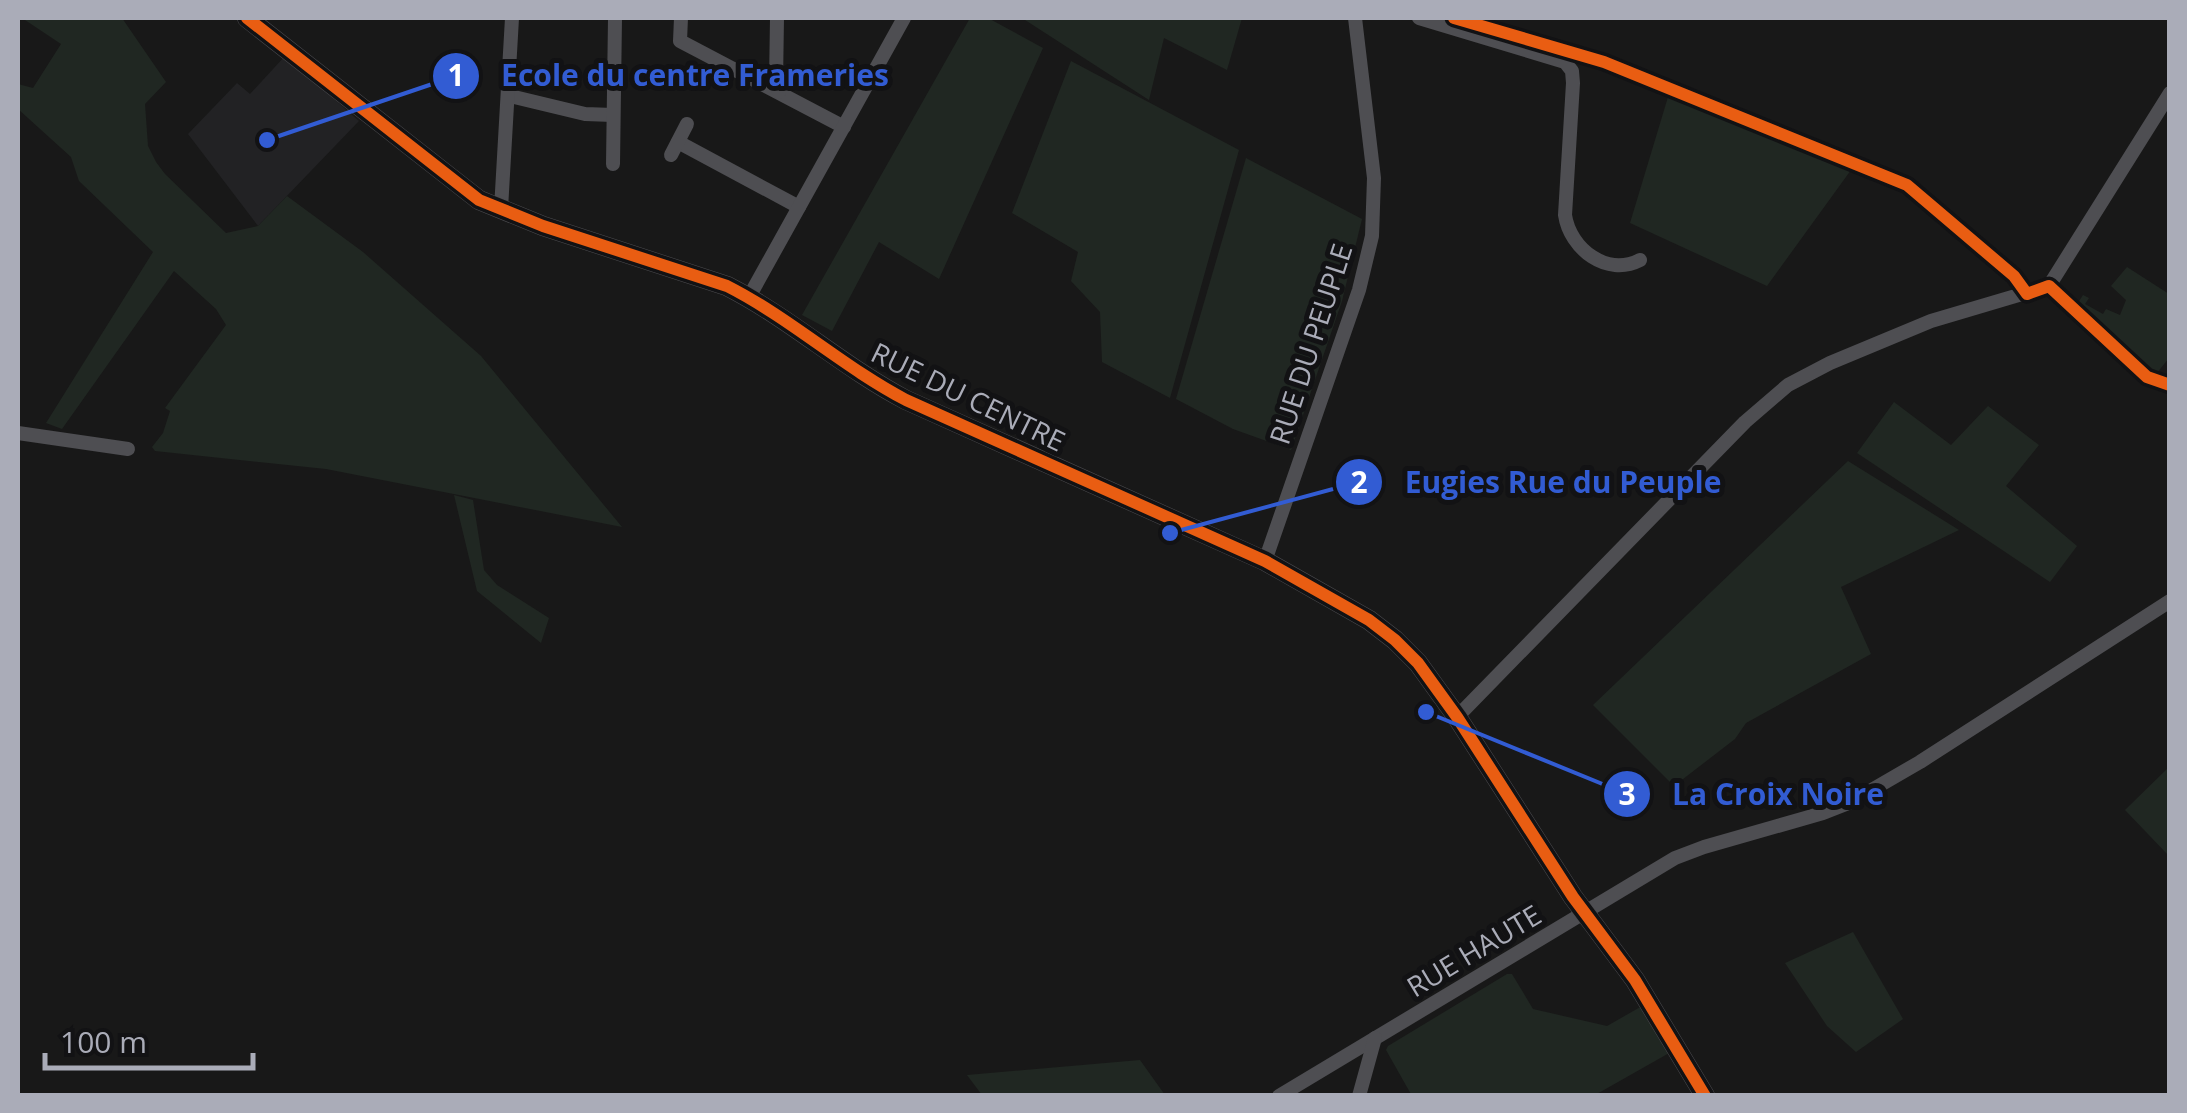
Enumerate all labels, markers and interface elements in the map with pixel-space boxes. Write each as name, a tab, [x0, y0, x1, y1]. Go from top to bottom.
callout: Ecole du centre Frameries	[431, 46, 909, 106]
text: 1	[447, 54, 465, 95]
text: Ecole du centre Frameries	[501, 54, 889, 95]
street label: RUE DU PEUPLE	[1260, 239, 1360, 449]
street label: RUE DU CENTRE	[865, 333, 1072, 459]
callout: Eugies Rue du Peuple	[1334, 452, 1741, 512]
text: 2	[1350, 461, 1368, 502]
text: Eugies Rue du Peuple	[1405, 461, 1721, 502]
callout: La Croix Noire	[1602, 764, 1904, 824]
text: 3	[1618, 773, 1636, 814]
text: La Croix Noire	[1672, 773, 1884, 814]
street label: RUE HAUTE	[1399, 895, 1548, 1005]
scale bar	[45, 1008, 252, 1070]
text: 100 m	[60, 1021, 147, 1062]

